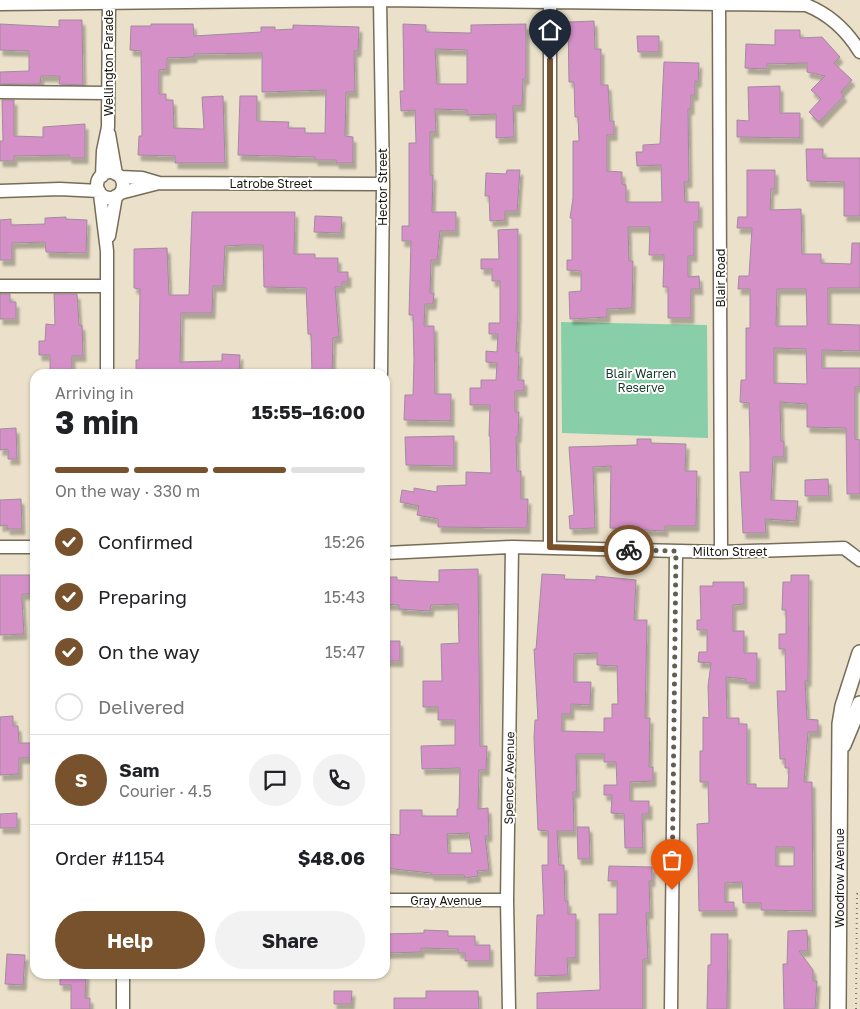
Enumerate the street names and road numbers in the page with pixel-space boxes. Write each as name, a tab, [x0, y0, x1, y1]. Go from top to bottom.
street label: Wellington Parade	[101, 10, 116, 116]
street label: Hector Street	[375, 148, 390, 226]
street label: Latrobe Street	[229, 176, 313, 191]
street label: Blair Road	[713, 249, 728, 307]
street label: Milton Street	[692, 544, 768, 559]
street label: Spencer Avenue	[501, 731, 517, 825]
street label: Woodrow Avenue	[832, 828, 847, 928]
street label: Gray Avenue	[410, 893, 482, 908]

